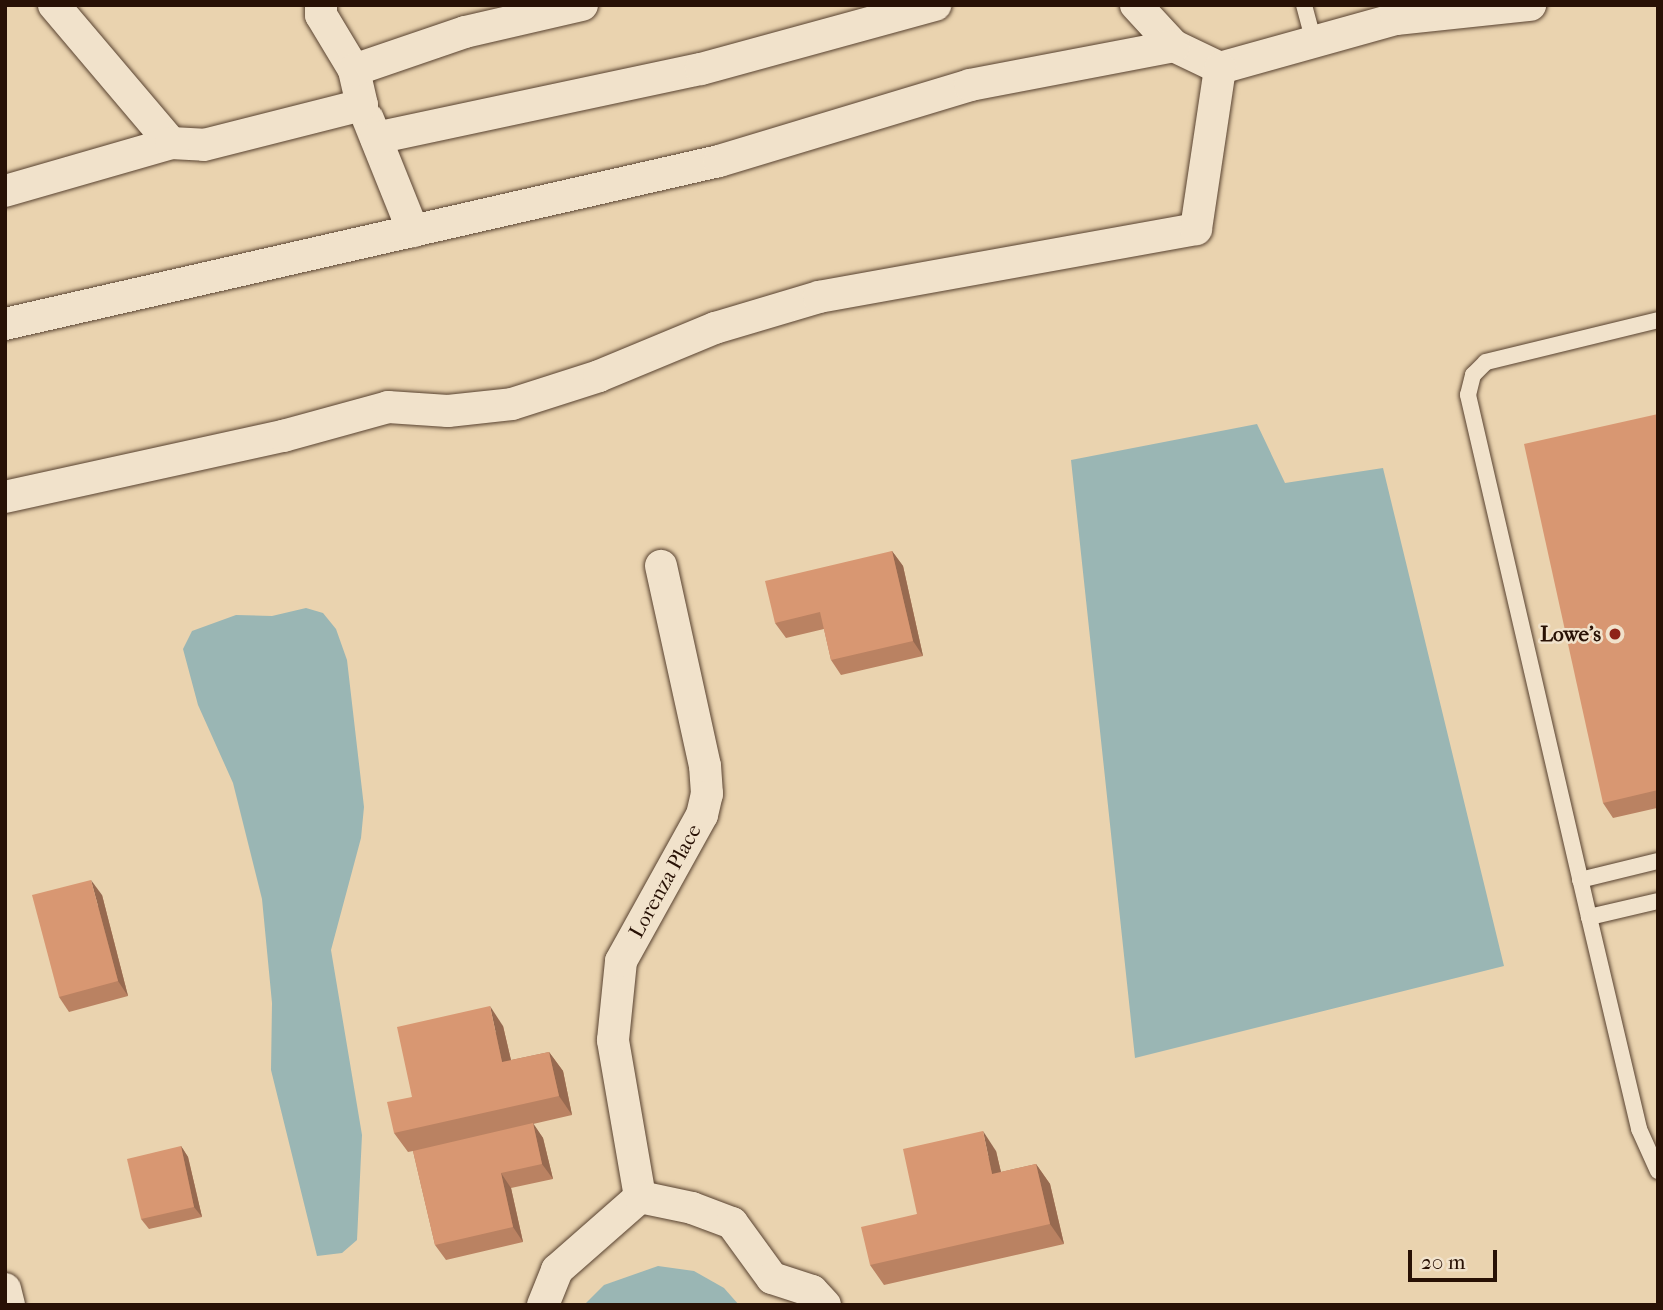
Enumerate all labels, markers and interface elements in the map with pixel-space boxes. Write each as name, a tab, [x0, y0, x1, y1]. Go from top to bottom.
place label: Lowe's	[1540, 621, 1601, 647]
marker: Lowe's	[1607, 626, 1623, 642]
street label: Lorenza Place	[623, 820, 707, 942]
scale bar	[1411, 1236, 1500, 1280]
text: 20 m	[1421, 1250, 1465, 1274]

